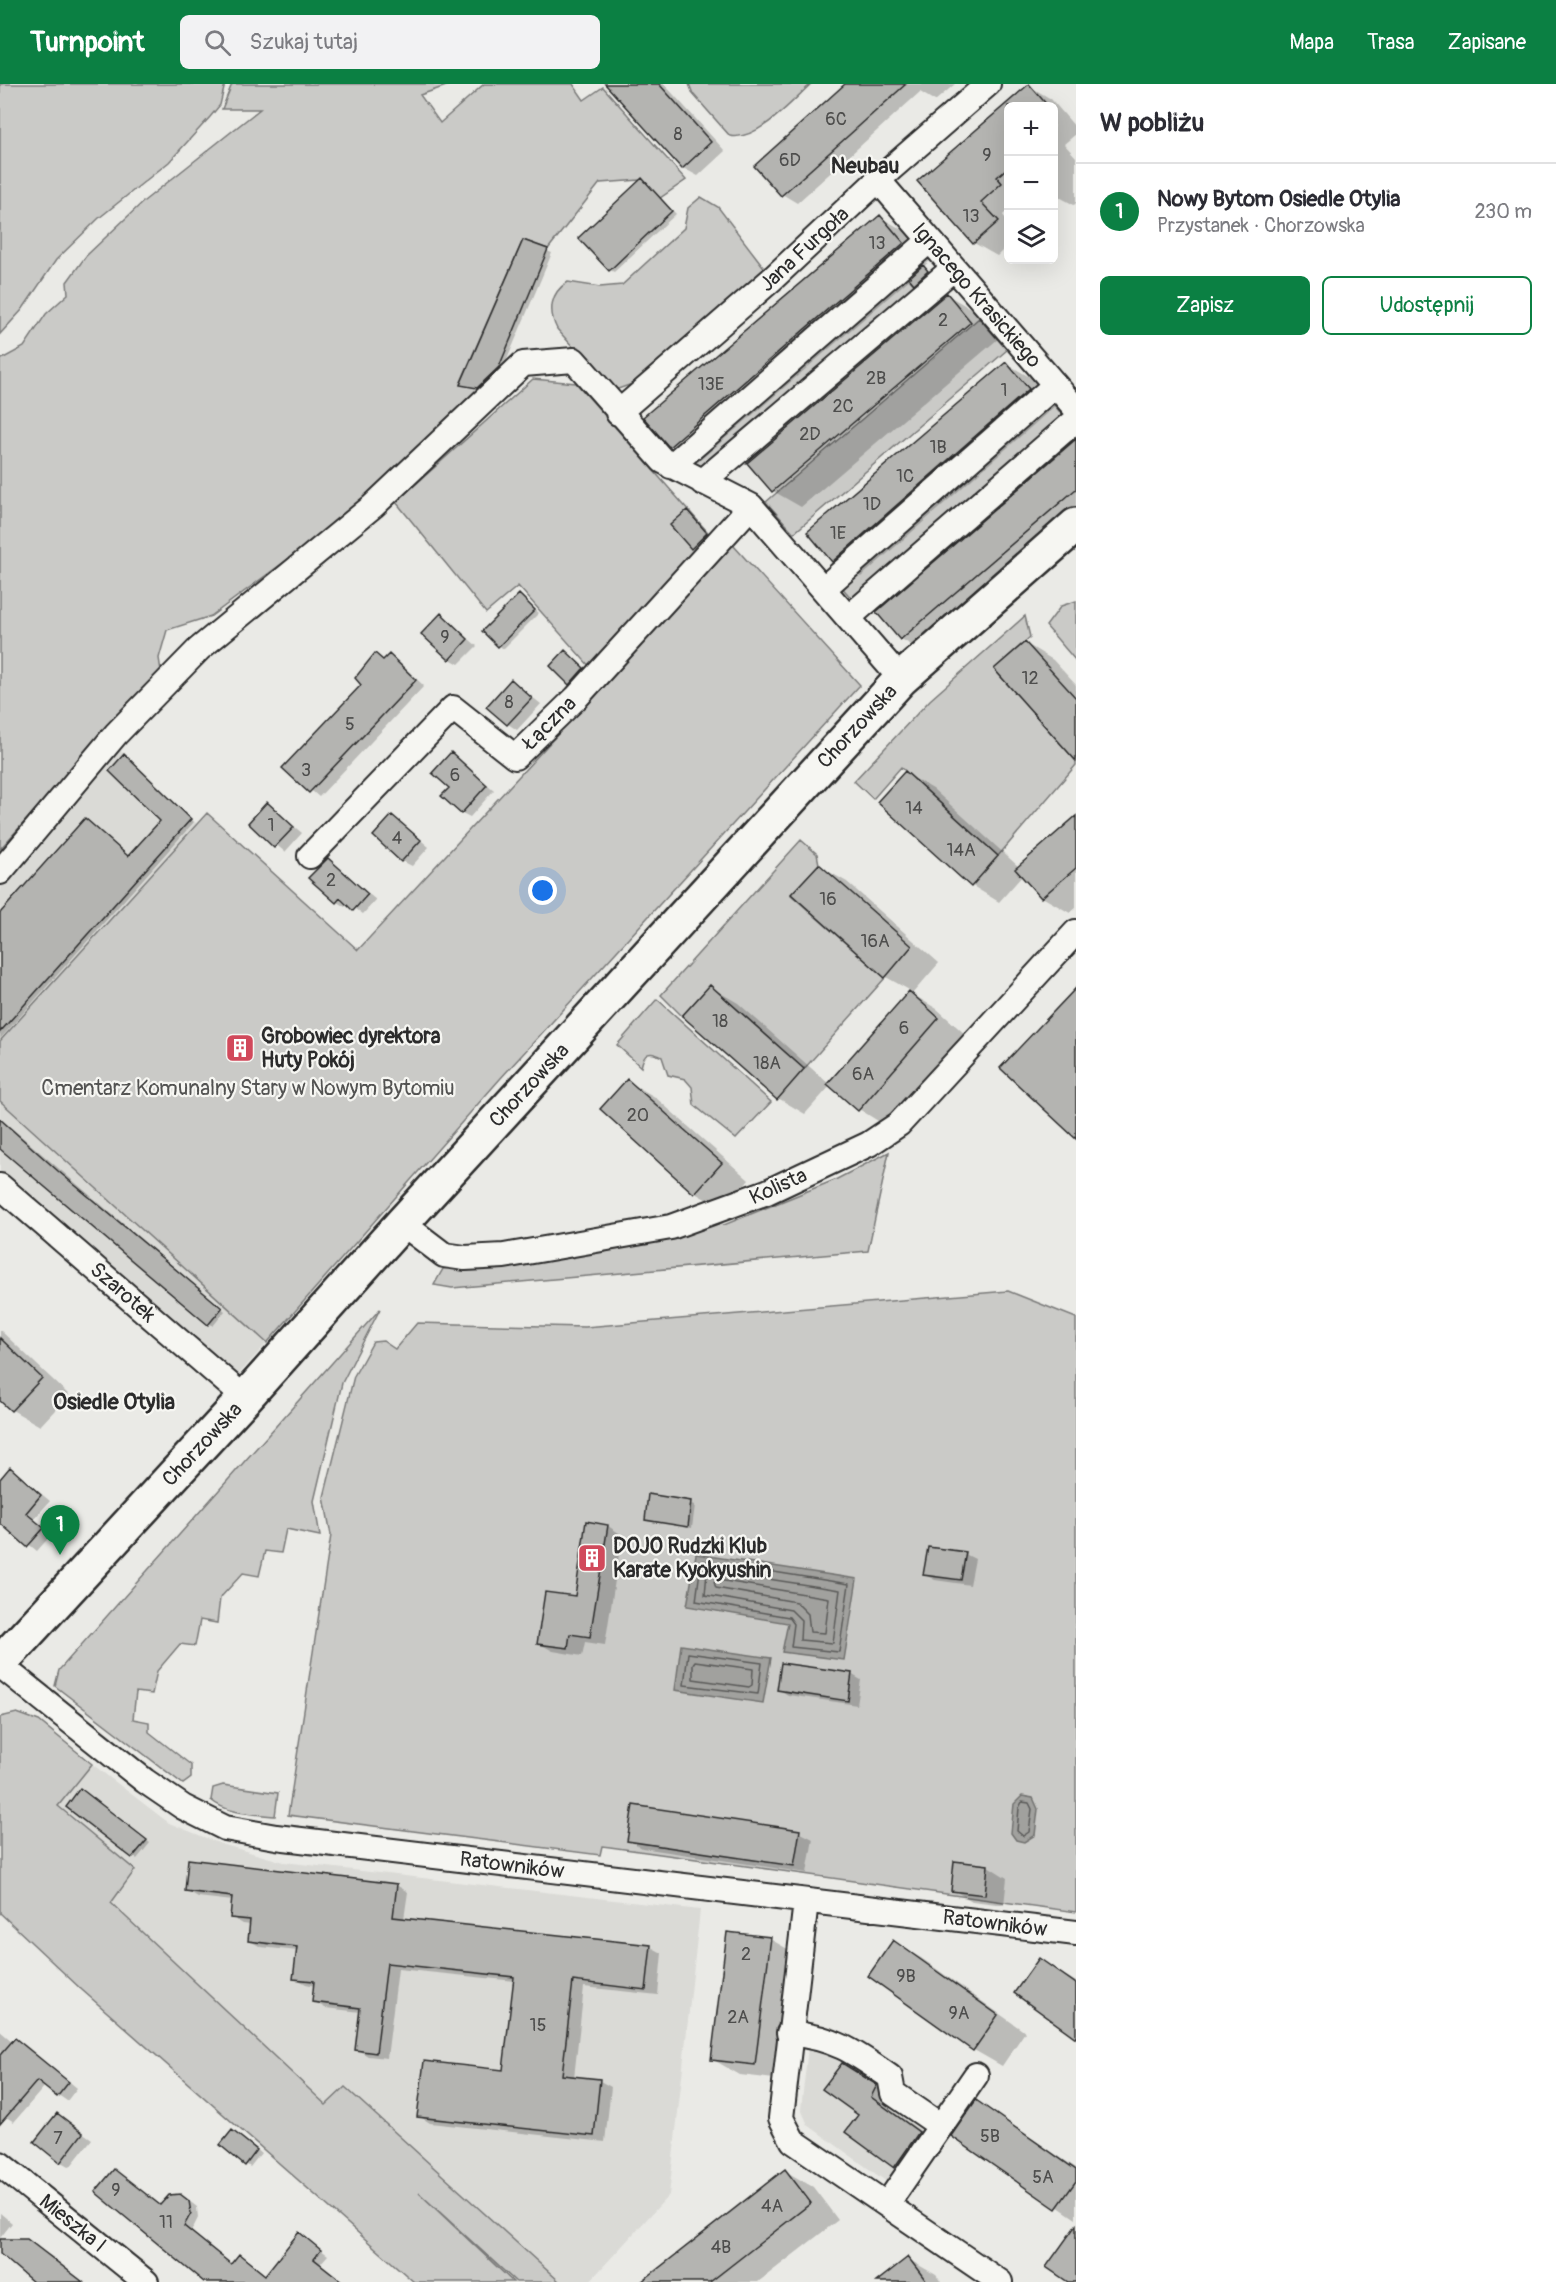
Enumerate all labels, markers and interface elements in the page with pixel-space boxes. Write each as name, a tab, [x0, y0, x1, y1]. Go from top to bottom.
search box	[180, 15, 600, 69]
text: Turnpoint	[30, 25, 144, 60]
icon: search	[201, 26, 234, 59]
text: Szukaj tutaj	[249, 28, 358, 56]
text: Mapa	[1289, 29, 1334, 56]
text: Trasa	[1367, 29, 1415, 56]
text: Zapisane	[1448, 29, 1526, 56]
map controls	[1004, 102, 1058, 264]
button: +	[1004, 102, 1058, 156]
text: W pobliżu	[1100, 107, 1204, 139]
house number: 6C	[825, 108, 847, 131]
house number: 8	[673, 123, 683, 146]
house number: 9	[982, 144, 992, 167]
house number: 6D	[779, 149, 801, 172]
district label: Neubau	[831, 152, 899, 180]
button: −	[1004, 156, 1058, 210]
text: Nowy Bytom Osiedle Otylia	[1157, 185, 1400, 213]
text: 1	[1116, 199, 1123, 224]
text: 230 m	[1475, 199, 1532, 224]
street label: Jana Furgoła	[754, 201, 855, 298]
house number: 13	[962, 205, 980, 228]
button: layers	[1004, 210, 1058, 264]
text: Przystanek · Chorzowska	[1157, 213, 1365, 238]
street label: Ignacego Krasickiego	[906, 217, 1047, 374]
house number: 13	[868, 232, 886, 255]
button: Zapisz	[1100, 276, 1310, 335]
button: Udostępnij	[1322, 276, 1532, 335]
house number: 2	[938, 309, 948, 332]
house number: 2B	[866, 367, 886, 390]
house number: 13E	[698, 373, 724, 396]
house number: 1	[1000, 379, 1008, 402]
house number: 2C	[832, 395, 854, 418]
house number: 2D	[799, 423, 821, 446]
house number: 1B	[929, 436, 947, 459]
house number: 1C	[896, 465, 914, 488]
house number: 1D	[863, 493, 881, 516]
house number: 1E	[830, 522, 846, 545]
house number: 9	[440, 626, 450, 649]
house number: 12	[1021, 667, 1039, 690]
street label: Chorzowska	[811, 678, 903, 774]
street label: Łączna	[515, 690, 582, 758]
house number: 8	[504, 691, 514, 714]
house number: 5	[345, 713, 355, 736]
house number: 3	[301, 759, 311, 782]
house number: 6	[450, 764, 460, 787]
house number: 14	[905, 797, 923, 820]
house number: 1	[267, 814, 275, 837]
house number: 4	[392, 827, 403, 850]
house number: 14A	[946, 839, 976, 862]
house number: 2	[326, 869, 336, 892]
your location	[528, 876, 557, 905]
house number: 16	[819, 888, 837, 911]
house number: 16A	[860, 930, 890, 953]
house number: 18	[712, 1010, 728, 1033]
house number: 6	[899, 1017, 909, 1040]
place label: Grobowiec dyrektora Huty Pokój	[261, 1023, 441, 1074]
building icon: Grobowiec dyrektora Huty Pokój	[224, 1032, 256, 1064]
street label: Chorzowska	[483, 1037, 575, 1133]
house number: 18A	[753, 1052, 781, 1075]
house number: 6A	[852, 1063, 874, 1086]
park label: Cmentarz Komunalny Stary w Nowym Bytomiu	[41, 1075, 455, 1102]
house number: 20	[627, 1104, 649, 1127]
street label: Kolista	[745, 1162, 811, 1211]
street label: Szarotek	[84, 1256, 161, 1329]
district label: Osiedle Otylia	[53, 1388, 175, 1416]
street label: Chorzowska	[156, 1396, 248, 1492]
pin: 1	[40, 1506, 80, 1555]
place label: DOJO Rudzki Klub Karate Kyokyushin	[613, 1533, 772, 1584]
building icon: DOJO Rudzki Klub Karate Kyokyushin	[576, 1542, 608, 1574]
street label: Ratowników	[458, 1846, 566, 1885]
street label: Ratowników	[941, 1904, 1049, 1943]
house number: 2	[741, 1943, 751, 1966]
house number: 9B	[896, 1965, 916, 1988]
house number: 9A	[949, 2002, 970, 2025]
house number: 2A	[727, 2006, 749, 2029]
house number: 15	[530, 2014, 546, 2037]
house number: 5B	[980, 2125, 1000, 2148]
house number: 7	[53, 2127, 63, 2150]
house number: 5A	[1032, 2166, 1054, 2189]
house number: 9	[111, 2179, 121, 2202]
street label: Mieszka I	[34, 2188, 112, 2259]
house number: 4A	[761, 2195, 783, 2218]
house number: 11	[159, 2211, 173, 2234]
house number: 4B	[711, 2236, 731, 2259]

